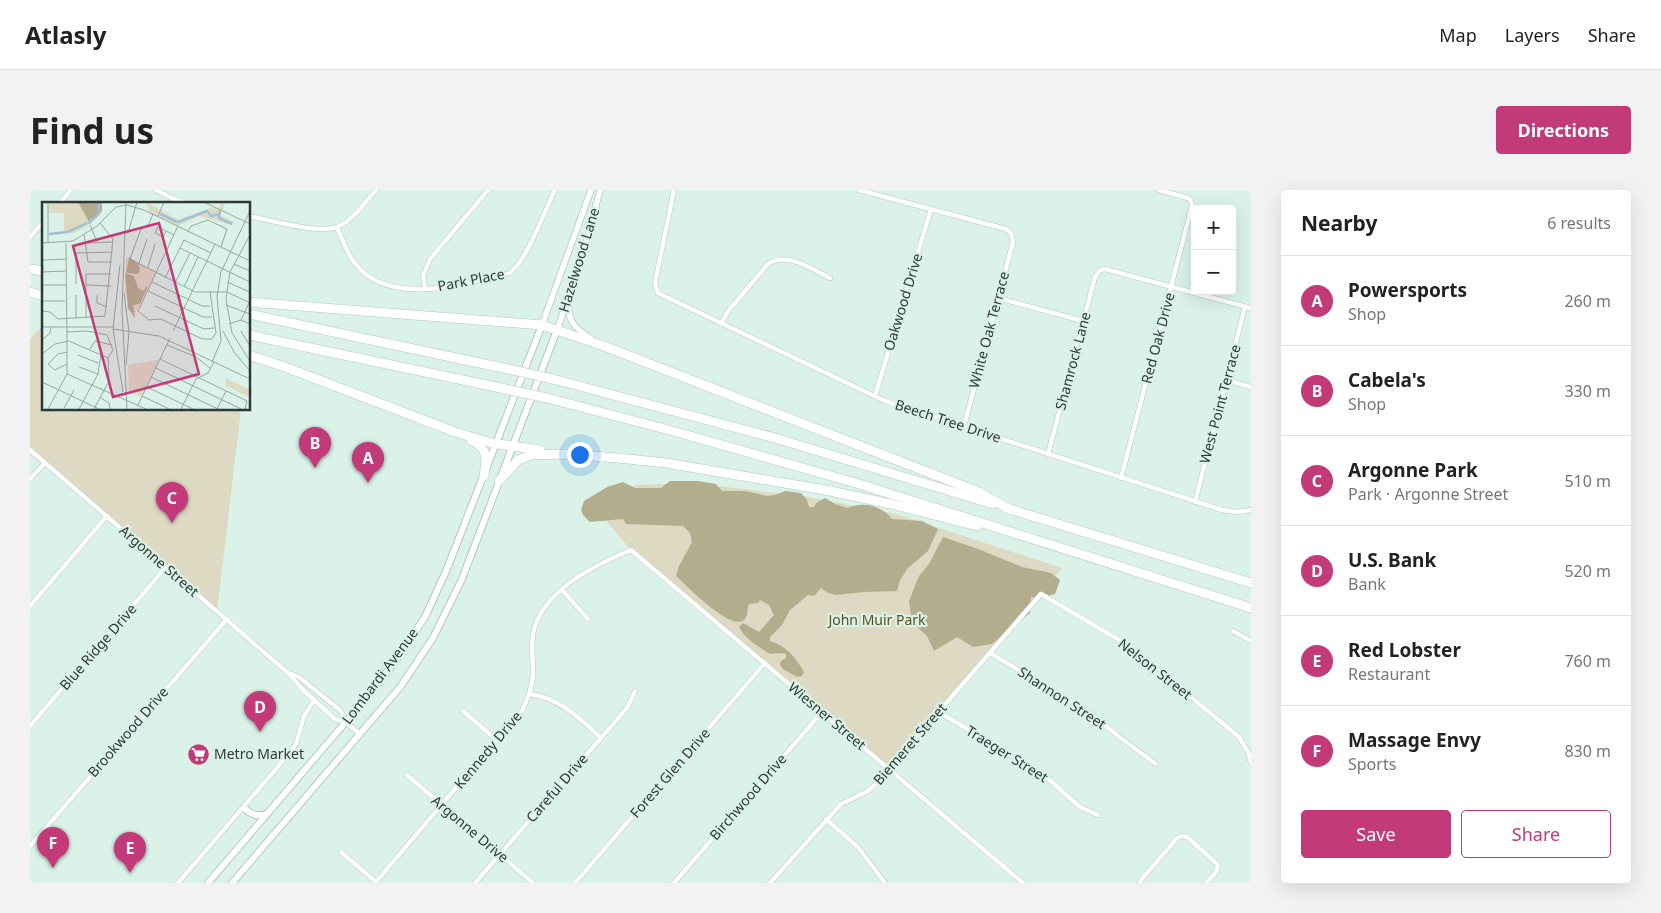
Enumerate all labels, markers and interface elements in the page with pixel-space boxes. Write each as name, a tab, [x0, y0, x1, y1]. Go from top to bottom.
text: Atlasly	[25, 18, 106, 51]
text: Map	[1439, 23, 1477, 47]
text: Layers	[1505, 23, 1560, 47]
text: Share	[1588, 23, 1636, 47]
button: Directions	[1496, 106, 1631, 154]
text: Find us	[30, 107, 154, 154]
inset map	[42, 202, 250, 410]
street label: Hazelwood Lane	[554, 205, 603, 314]
map controls	[1191, 205, 1236, 295]
button: +	[1191, 205, 1236, 250]
text: Nearby	[1301, 209, 1377, 237]
text: 6 results	[1547, 212, 1611, 234]
button: −	[1191, 250, 1236, 295]
street label: Oakwood Drive	[879, 251, 926, 353]
street label: Park Place	[436, 264, 506, 295]
street label: White Oak Terrace	[964, 269, 1013, 390]
text: Powersports	[1348, 277, 1467, 303]
street label: Red Oak Drive	[1136, 290, 1179, 385]
text: A	[1311, 290, 1323, 312]
text: 260 m	[1564, 290, 1611, 312]
text: Shop	[1348, 303, 1386, 325]
street label: Shamrock Lane	[1050, 310, 1095, 412]
street label: West Point Terrace	[1195, 342, 1245, 465]
text: Cabela's	[1348, 367, 1426, 393]
text: B	[1312, 380, 1322, 402]
text: 330 m	[1564, 380, 1611, 402]
text: Shop	[1348, 393, 1386, 415]
street label: Beech Tree Drive	[893, 394, 1004, 447]
pin: B	[299, 427, 331, 468]
pin: A	[352, 442, 384, 483]
your location	[567, 442, 593, 468]
text: Argonne Park	[1348, 457, 1478, 483]
text: C	[1312, 470, 1322, 492]
text: 510 m	[1564, 470, 1611, 492]
pin: C	[156, 482, 188, 523]
text: Park · Argonne Street	[1348, 483, 1508, 505]
street label: Argonne Street	[116, 521, 203, 600]
text: U.S. Bank	[1348, 547, 1436, 573]
text: D	[1311, 560, 1323, 582]
text: 520 m	[1564, 560, 1611, 582]
text: Bank	[1348, 573, 1386, 595]
street label: Blue Ridge Drive	[55, 599, 140, 694]
park label: John Muir Park	[826, 610, 926, 629]
street label: Lombardi Avenue	[337, 624, 422, 728]
street label: Nelson Street	[1115, 634, 1196, 703]
text: Red Lobster	[1348, 637, 1461, 663]
text: E	[1313, 650, 1321, 672]
text: 760 m	[1564, 650, 1611, 672]
street label: Shannon Street	[1015, 662, 1110, 733]
text: Restaurant	[1348, 663, 1430, 685]
street label: Wiesner Street	[784, 677, 870, 754]
street label: Brookwood Drive	[83, 682, 172, 781]
pin: D	[244, 691, 276, 732]
street label: Biemeret Street	[869, 699, 951, 789]
street label: Kennedy Drive	[450, 707, 526, 792]
street label: Traeger Street	[963, 721, 1052, 786]
street label: Forest Glen Drive	[625, 724, 714, 822]
text: Massage Envy	[1348, 727, 1481, 753]
text: F	[1313, 740, 1321, 762]
text: 830 m	[1564, 740, 1611, 762]
supermarket icon: Metro Market	[186, 742, 210, 766]
place label: Metro Market	[214, 744, 304, 763]
street label: Careful Drive	[521, 749, 592, 826]
street label: Birchwood Drive	[705, 749, 790, 844]
text: Sports	[1348, 753, 1396, 775]
street label: Argonne Drive	[428, 791, 513, 867]
button: Save	[1301, 810, 1451, 858]
button: Share	[1461, 810, 1611, 858]
pin: F	[37, 827, 69, 868]
pin: E	[114, 832, 146, 873]

